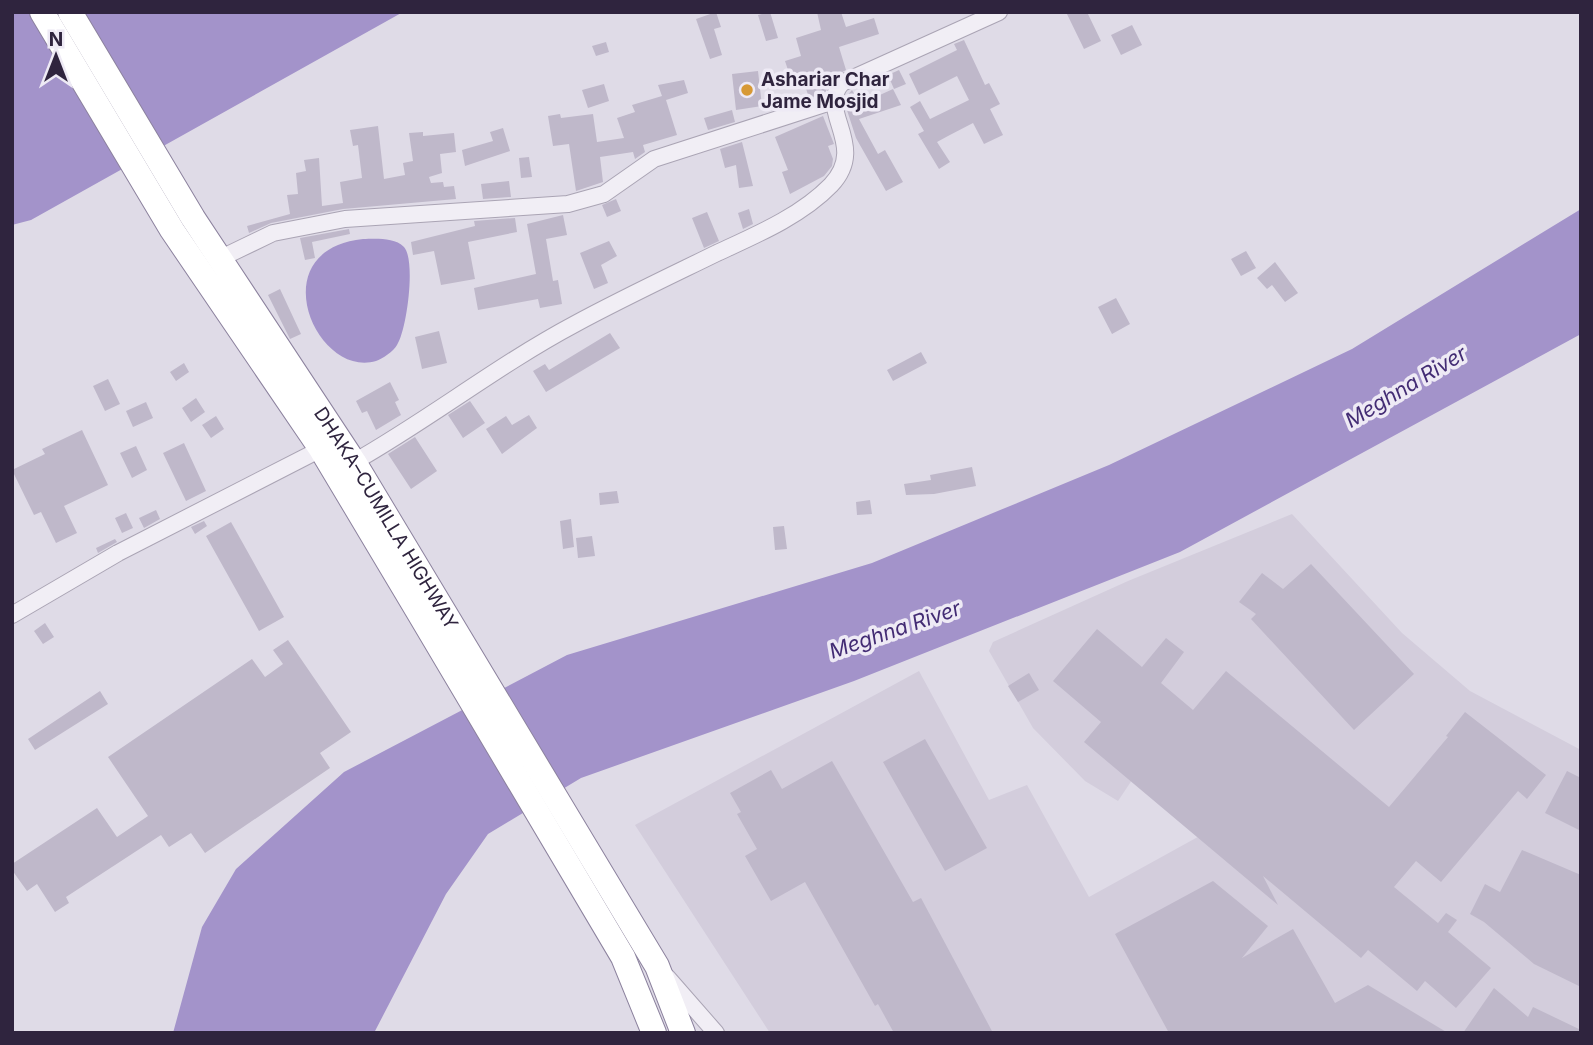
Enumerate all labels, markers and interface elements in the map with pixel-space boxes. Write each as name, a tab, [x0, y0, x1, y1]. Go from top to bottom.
north arrow	[21, 21, 91, 91]
text: N	[49, 28, 63, 51]
place label: Ashariar Char Jame Mosjid	[761, 68, 890, 113]
marker: Ashariar Char Jame Mosjid	[739, 82, 755, 98]
water label: Meghna River	[1340, 340, 1472, 433]
street label: DHAKA–CUMILLA HIGHWAY	[309, 403, 463, 634]
water label: Meghna River	[826, 595, 965, 664]

